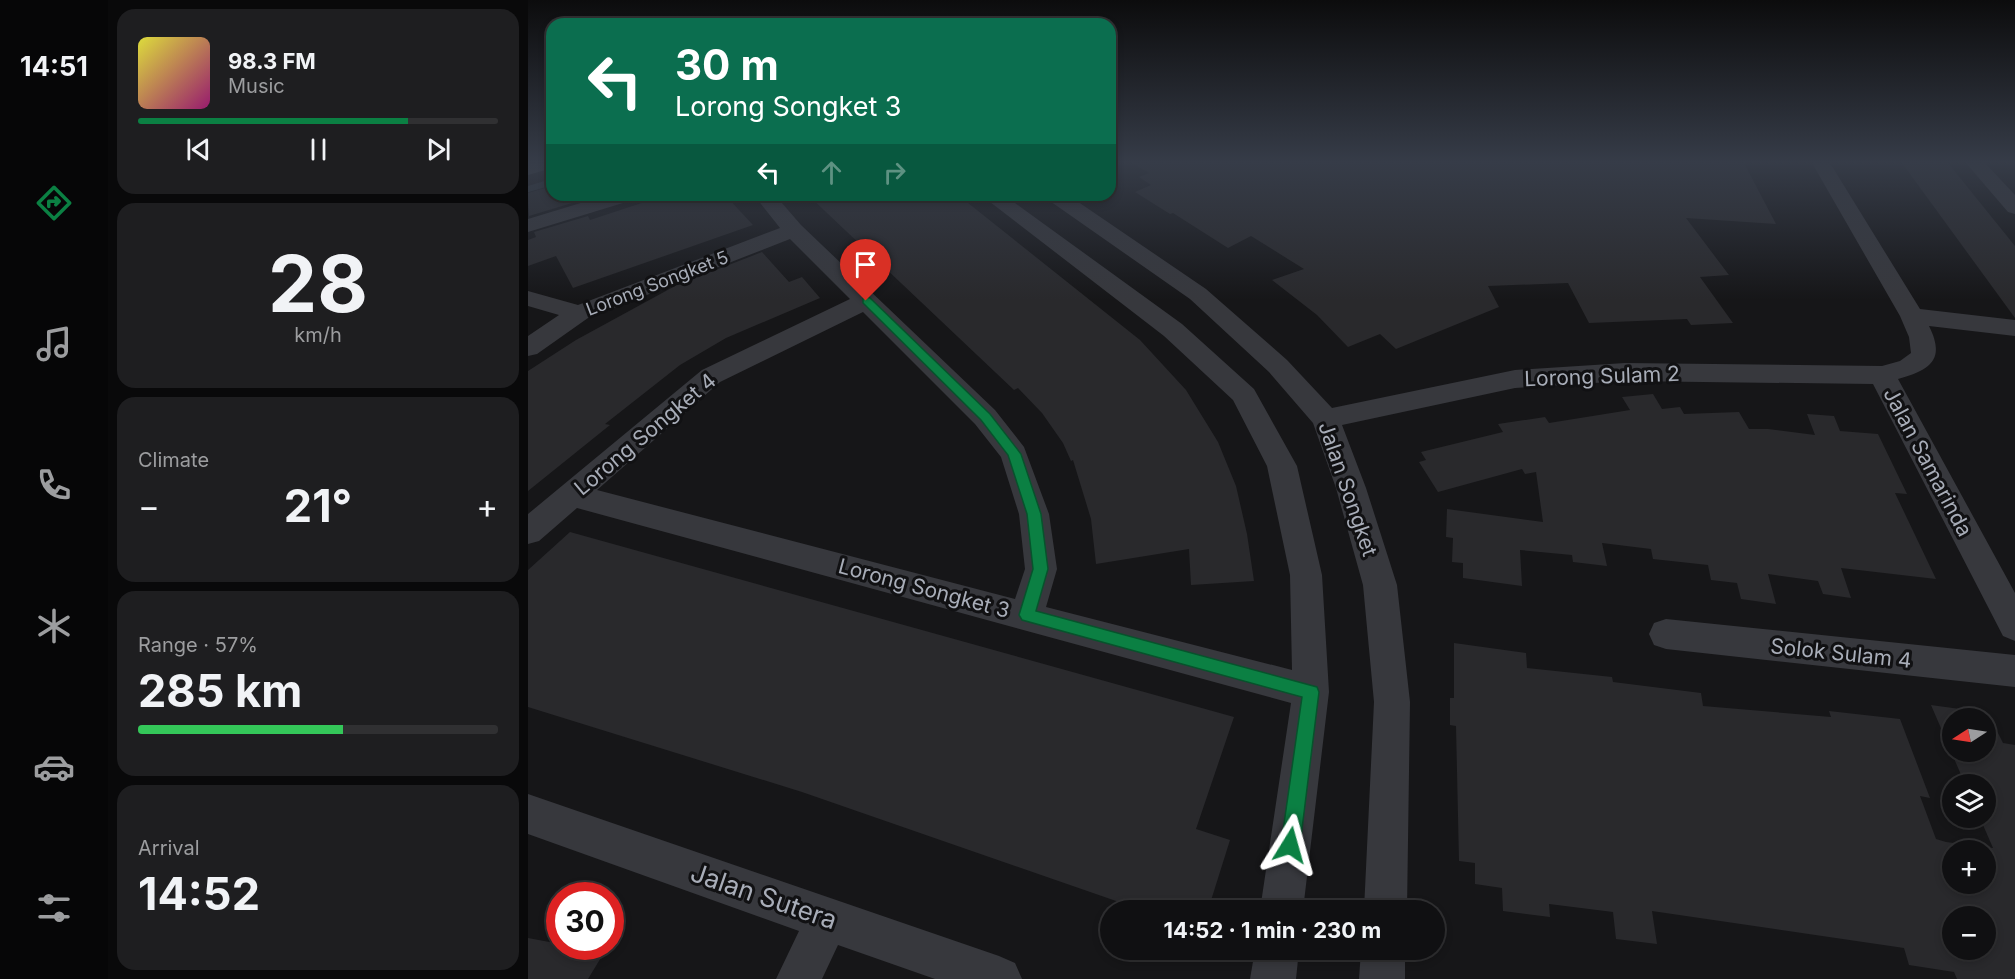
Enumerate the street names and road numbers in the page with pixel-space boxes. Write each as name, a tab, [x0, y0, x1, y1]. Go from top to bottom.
street label: Lorong Songket 5	[583, 246, 731, 320]
street label: Lorong Sulam 2	[1524, 361, 1680, 391]
street label: Lorong Songket 4	[569, 368, 721, 500]
street label: Jalan Samarinda	[1878, 383, 1978, 541]
street label: Jalan Songket	[1313, 419, 1383, 560]
street label: Lorong Songket 3	[836, 553, 1012, 623]
street label: Solok Sulam 4	[1769, 633, 1913, 673]
street label: Jalan Sutera	[687, 856, 841, 936]

